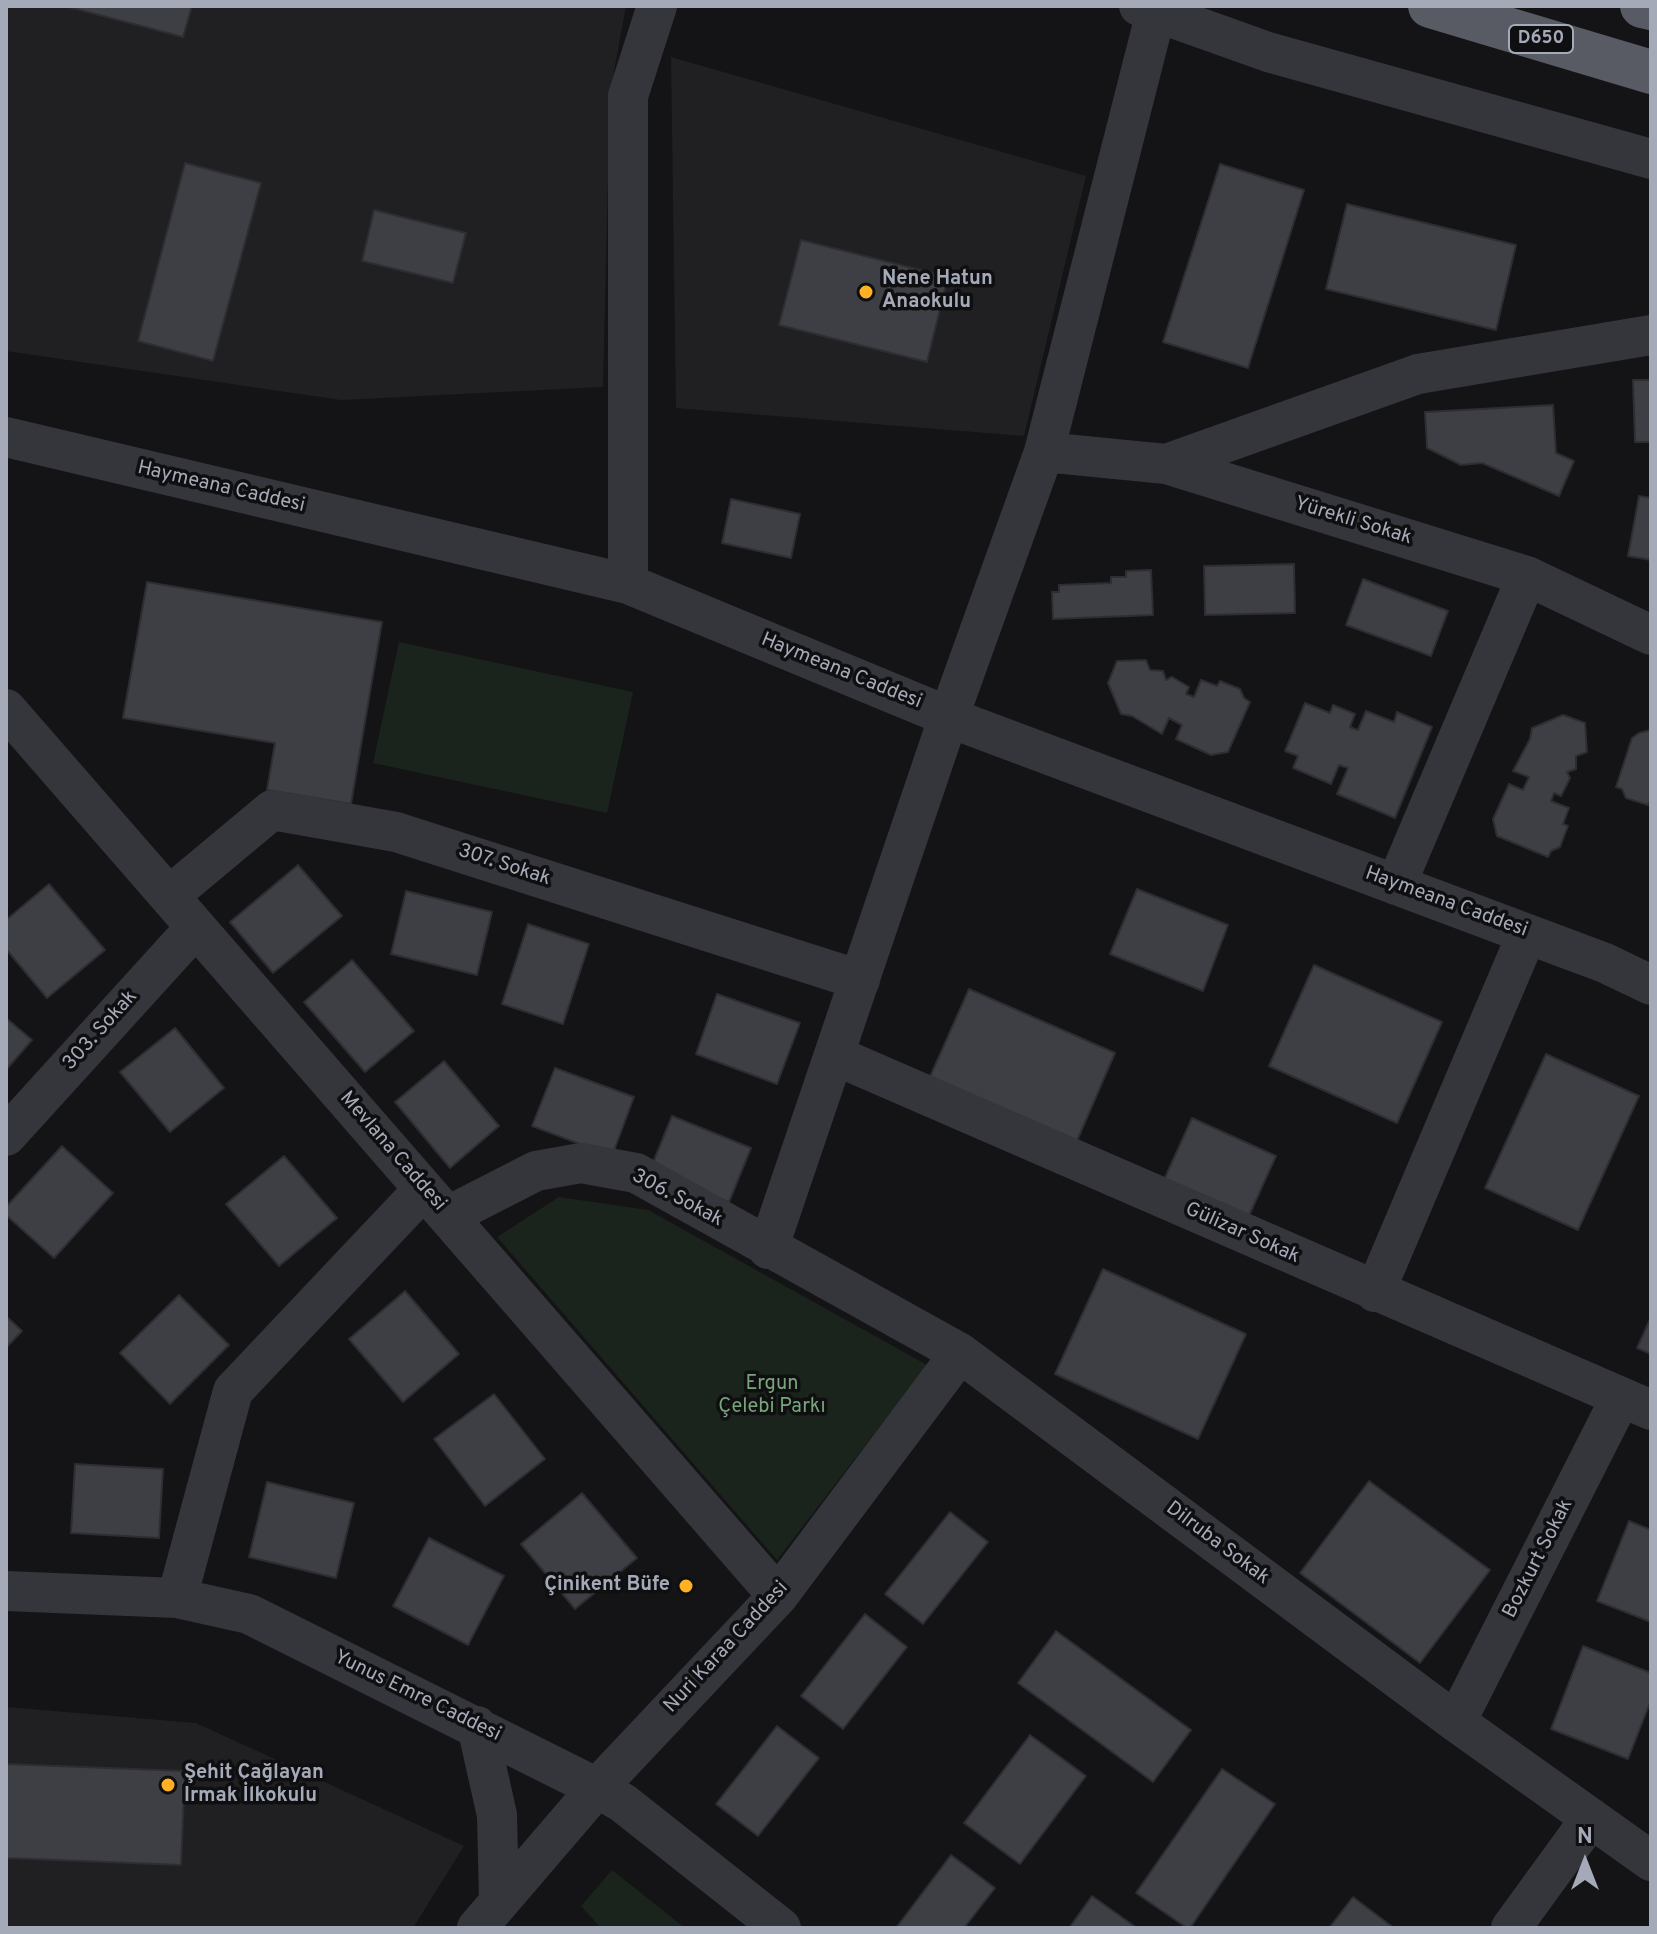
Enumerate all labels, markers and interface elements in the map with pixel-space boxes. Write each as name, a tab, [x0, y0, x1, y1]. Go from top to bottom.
road number: D650	[1509, 25, 1573, 53]
place label: Nene Hatun Anaokulu	[882, 268, 993, 315]
marker: Nene Hatun Anaokulu	[857, 283, 875, 301]
street label: Haymeana Caddesi	[135, 457, 307, 519]
street label: Yürekli Sokak	[1291, 493, 1415, 551]
street label: Haymeana Caddesi	[757, 629, 925, 715]
street label: 307. Sokak	[455, 840, 553, 892]
street label: Haymeana Caddesi	[1361, 862, 1531, 944]
street label: 303. Sokak	[59, 986, 143, 1076]
street label: Mevlana Caddesi	[334, 1087, 450, 1217]
street label: 306. Sokak	[627, 1165, 727, 1233]
street label: Gülizar Sokak	[1181, 1198, 1303, 1270]
park label: Ergun Çelebi Parkı	[718, 1373, 826, 1420]
street label: Bozkurt Sokak	[1499, 1495, 1579, 1623]
street label: Dilruba Sokak	[1160, 1497, 1274, 1591]
place label: Çinikent Büfe	[544, 1574, 670, 1598]
street label: Nuri Karaa Caddesi	[660, 1577, 794, 1719]
marker: Çinikent Büfe	[677, 1577, 695, 1595]
street label: Yunus Emre Caddesi	[330, 1646, 504, 1748]
place label: Şehit Çağlayan Irmak İlkokulu	[184, 1762, 324, 1809]
marker: Şehit Çağlayan Irmak İlkokulu	[159, 1776, 177, 1794]
north arrow	[1545, 1822, 1625, 1902]
text: N	[1577, 1824, 1593, 1851]

